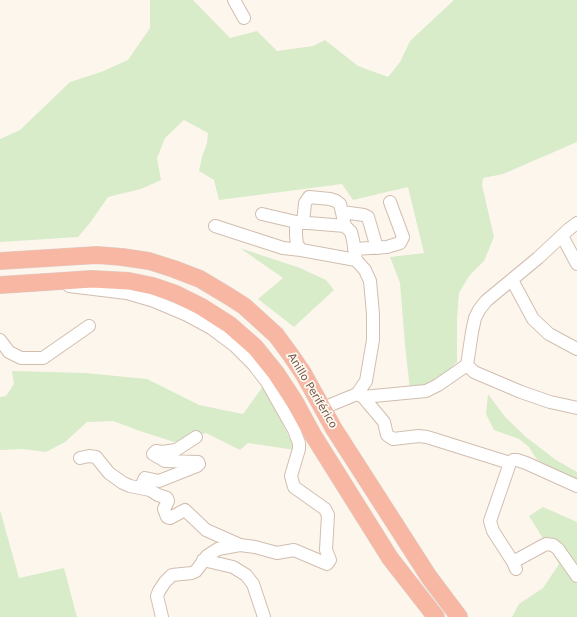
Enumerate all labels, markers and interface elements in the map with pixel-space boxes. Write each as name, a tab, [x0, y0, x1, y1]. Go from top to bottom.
street label: Anillo Periférico	[284, 351, 340, 431]

